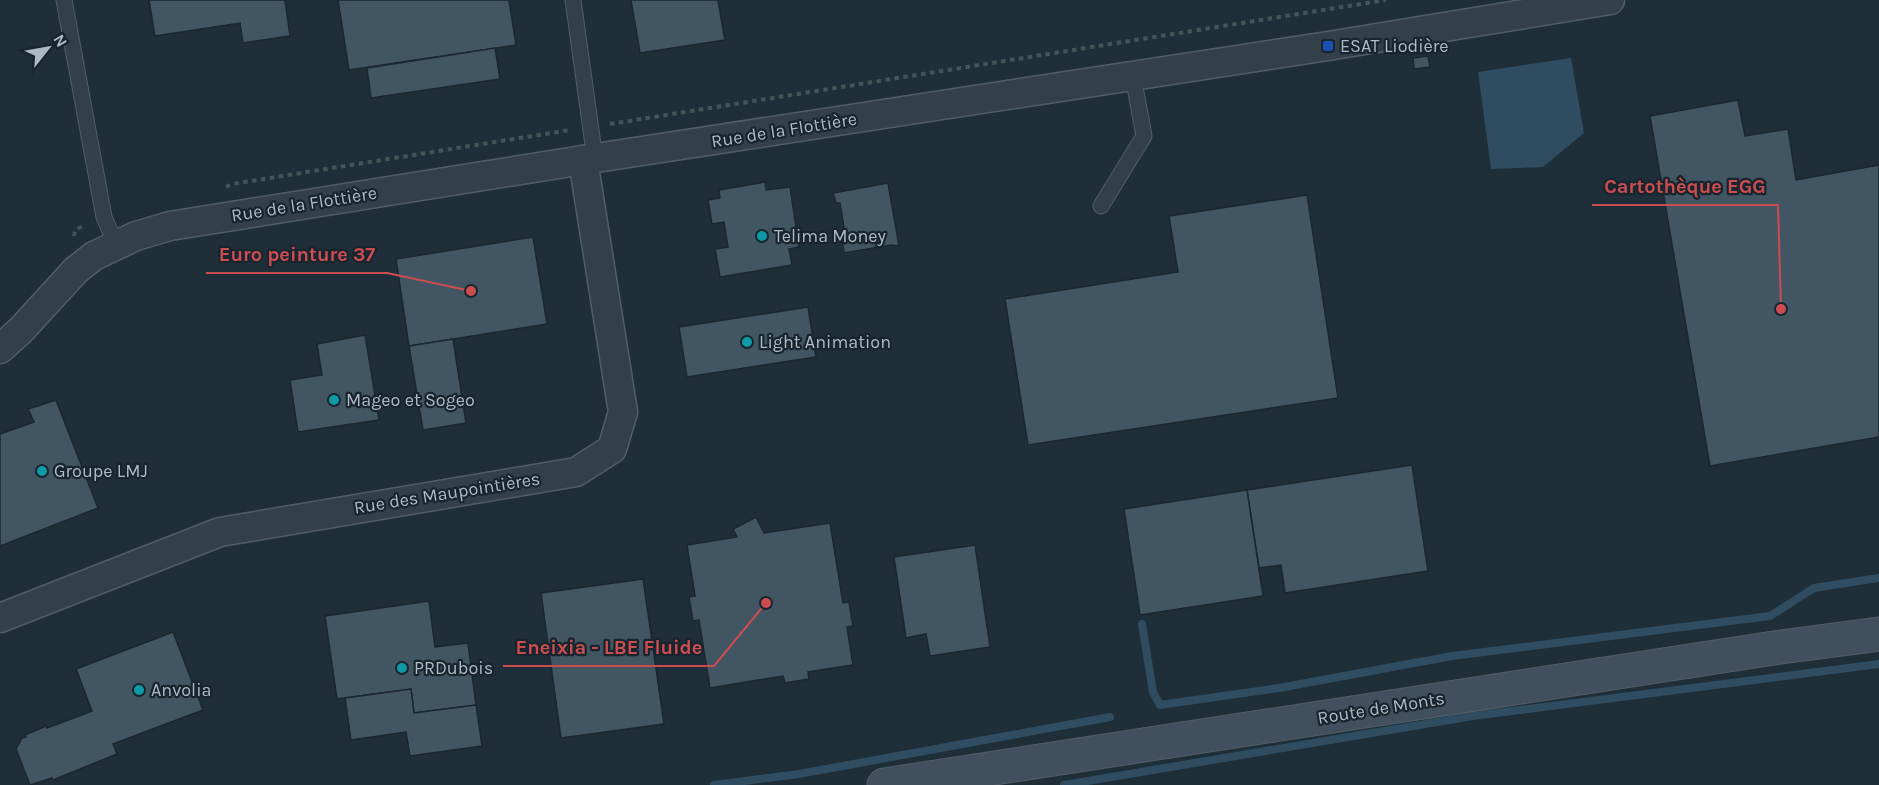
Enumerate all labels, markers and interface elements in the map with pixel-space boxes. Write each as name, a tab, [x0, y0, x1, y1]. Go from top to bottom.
north arrow	[18, 18, 78, 78]
text: N	[49, 31, 72, 50]
place label: ESAT Liodière	[1340, 35, 1449, 57]
marker: ESAT Liodière	[1321, 39, 1335, 53]
street label: Rue de la Flottière	[710, 108, 858, 152]
callout: Cartothèque EGG	[1592, 167, 1778, 205]
text: Cartothèque EGG	[1604, 175, 1766, 198]
street label: Rue de la Flottière	[230, 182, 378, 226]
place label: Telima Money	[774, 225, 887, 247]
marker: Telima Money	[755, 229, 769, 243]
callout: Euro peinture 37	[206, 235, 387, 273]
text: Euro peinture 37	[219, 243, 375, 266]
place label: Light Animation	[759, 331, 891, 353]
marker: Light Animation	[740, 335, 754, 349]
place label: Mageo et Sogeo	[346, 389, 475, 411]
marker: Mageo et Sogeo	[327, 393, 341, 407]
place label: Groupe LMJ	[54, 460, 148, 482]
marker: Groupe LMJ	[35, 464, 49, 478]
street label: Rue des Maupointières	[352, 467, 542, 519]
callout: Eneixia - LBE Fluide	[503, 628, 714, 666]
text: Eneixia - LBE Fluide	[516, 636, 702, 659]
place label: PRDubois	[414, 657, 493, 679]
marker: PRDubois	[395, 661, 409, 675]
place label: Anvolia	[151, 679, 211, 701]
marker: Anvolia	[132, 683, 146, 697]
street label: Route de Monts	[1316, 687, 1446, 729]

